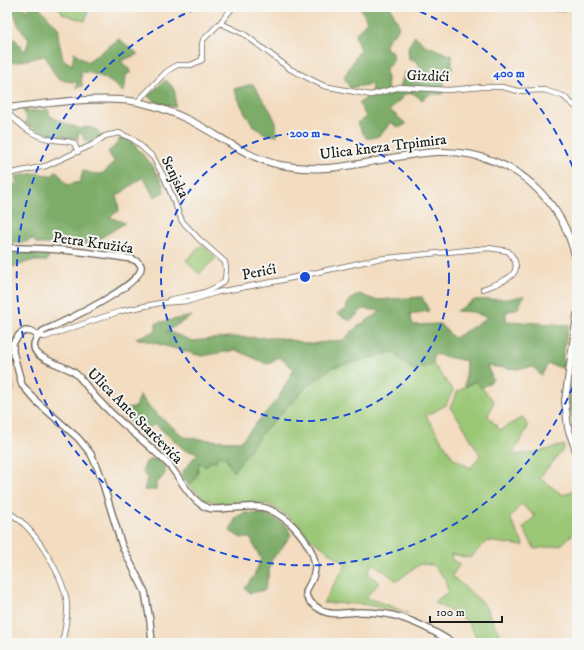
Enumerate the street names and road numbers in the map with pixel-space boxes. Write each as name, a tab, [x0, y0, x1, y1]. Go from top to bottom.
street label: Gizdići	[406, 66, 450, 86]
street label: Ulica kneza Trpimira	[319, 130, 448, 164]
street label: Senjska	[157, 153, 194, 202]
street label: Petra Kružića	[51, 228, 135, 258]
street label: Perići	[240, 259, 278, 285]
street label: Ulica Ante Starčevića	[83, 364, 187, 468]

